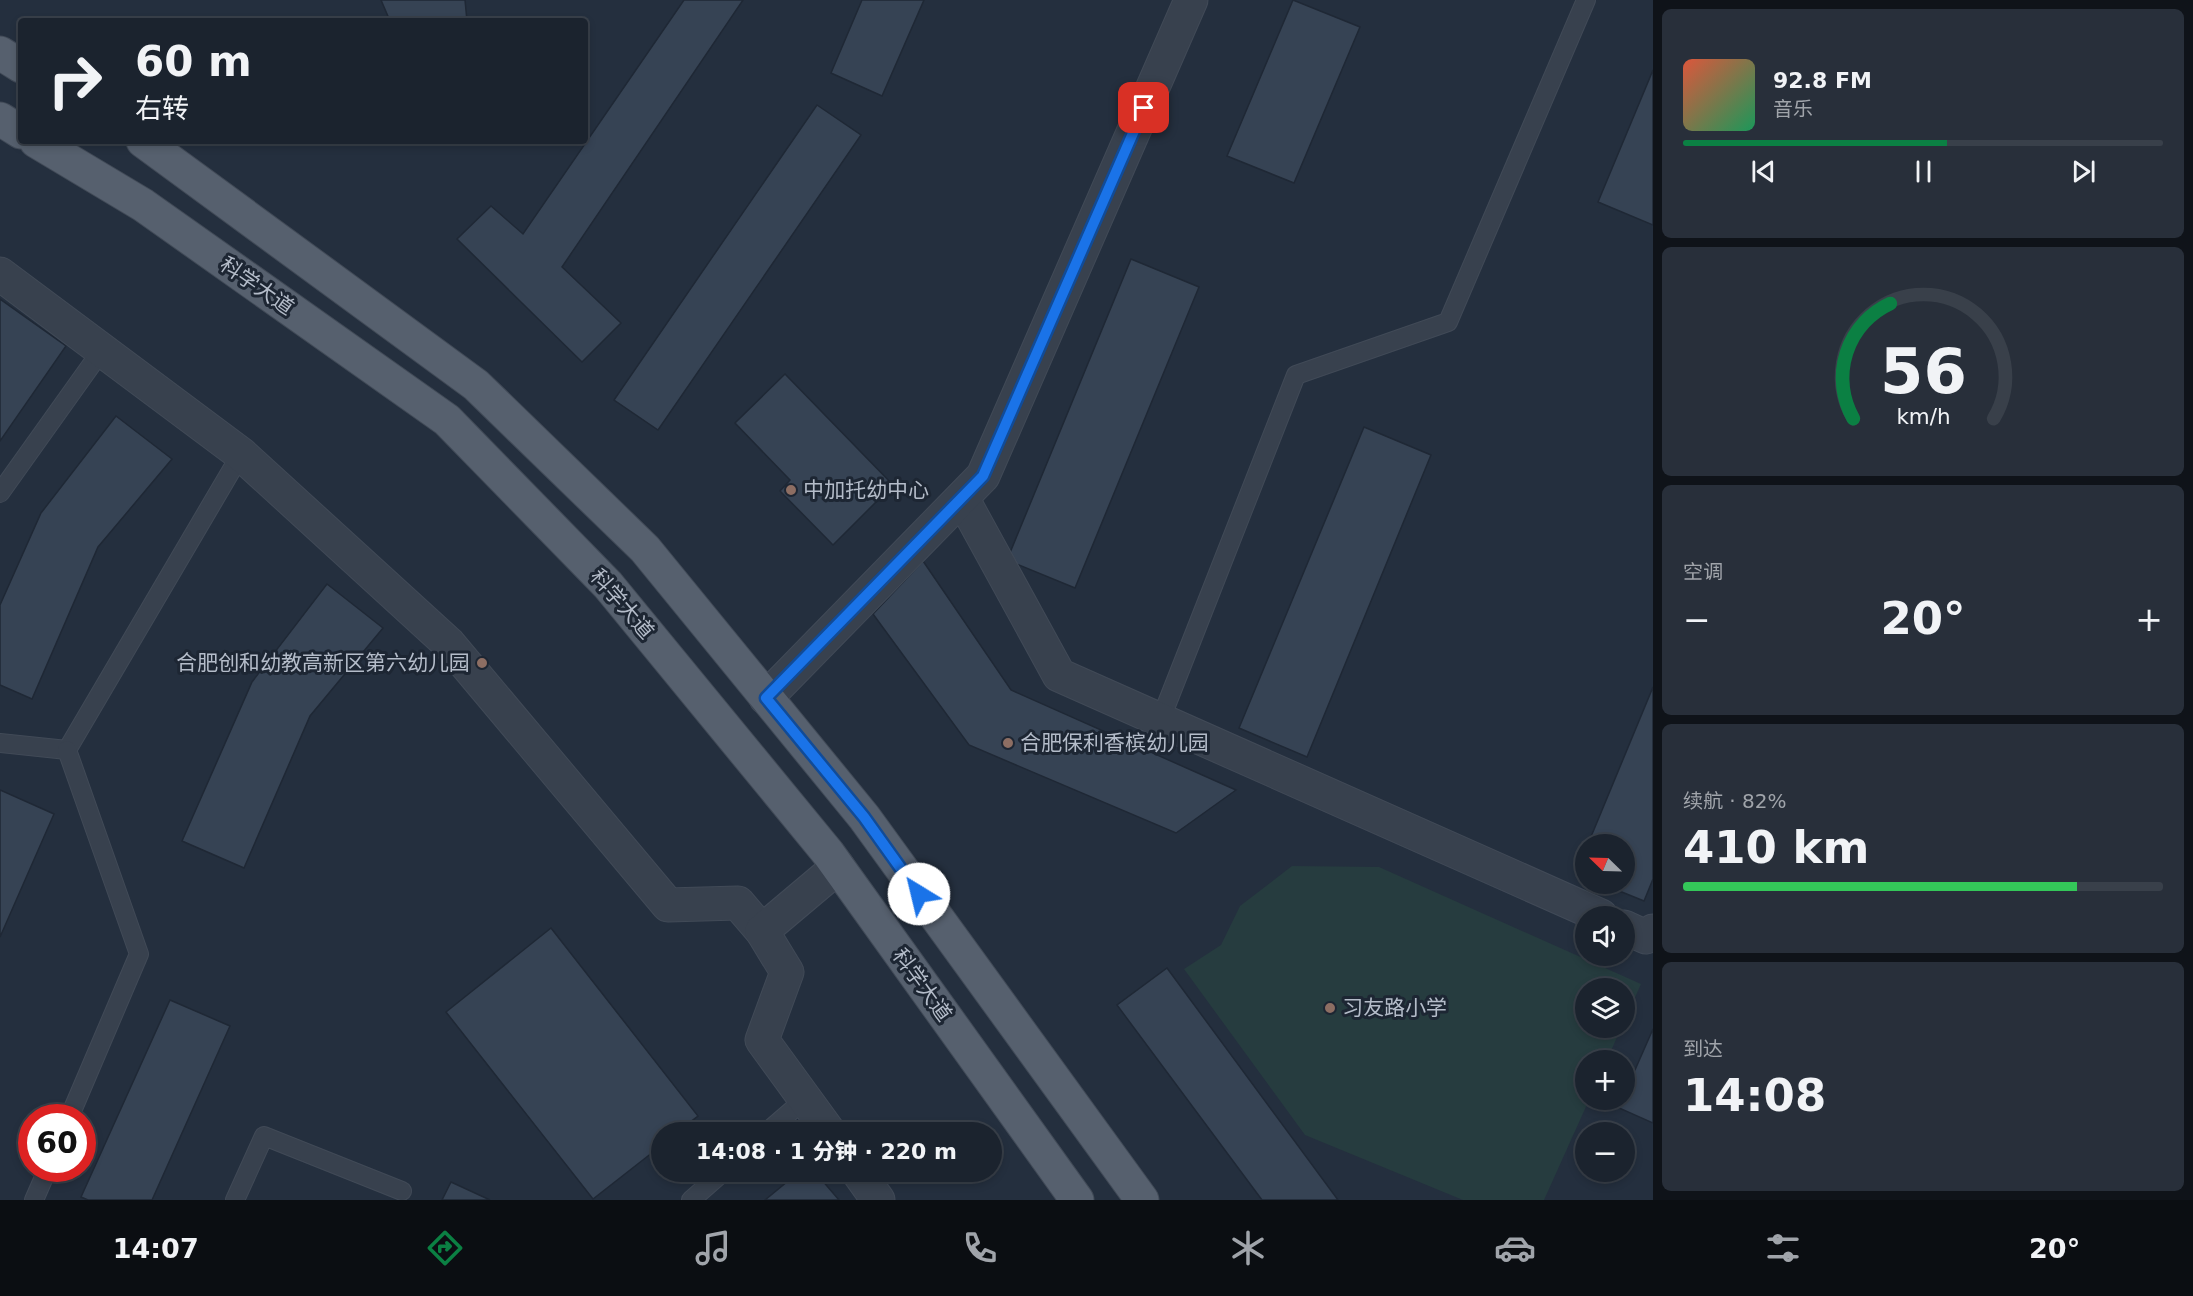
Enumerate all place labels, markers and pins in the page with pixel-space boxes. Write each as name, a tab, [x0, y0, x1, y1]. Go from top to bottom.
pin	[1118, 82, 1169, 133]
place label: 中加托幼中心	[803, 478, 929, 502]
marker: 中加托幼中心	[784, 483, 798, 497]
place label: 合肥创和幼教高新区第六幼儿园	[176, 651, 470, 675]
marker: 合肥创和幼教高新区第六幼儿园	[475, 656, 489, 670]
place label: 合肥保利香槟幼儿园	[1020, 731, 1209, 755]
marker: 合肥保利香槟幼儿园	[1001, 736, 1015, 750]
place label: 习友路小学	[1342, 996, 1447, 1020]
marker: 习友路小学	[1323, 1001, 1337, 1015]

